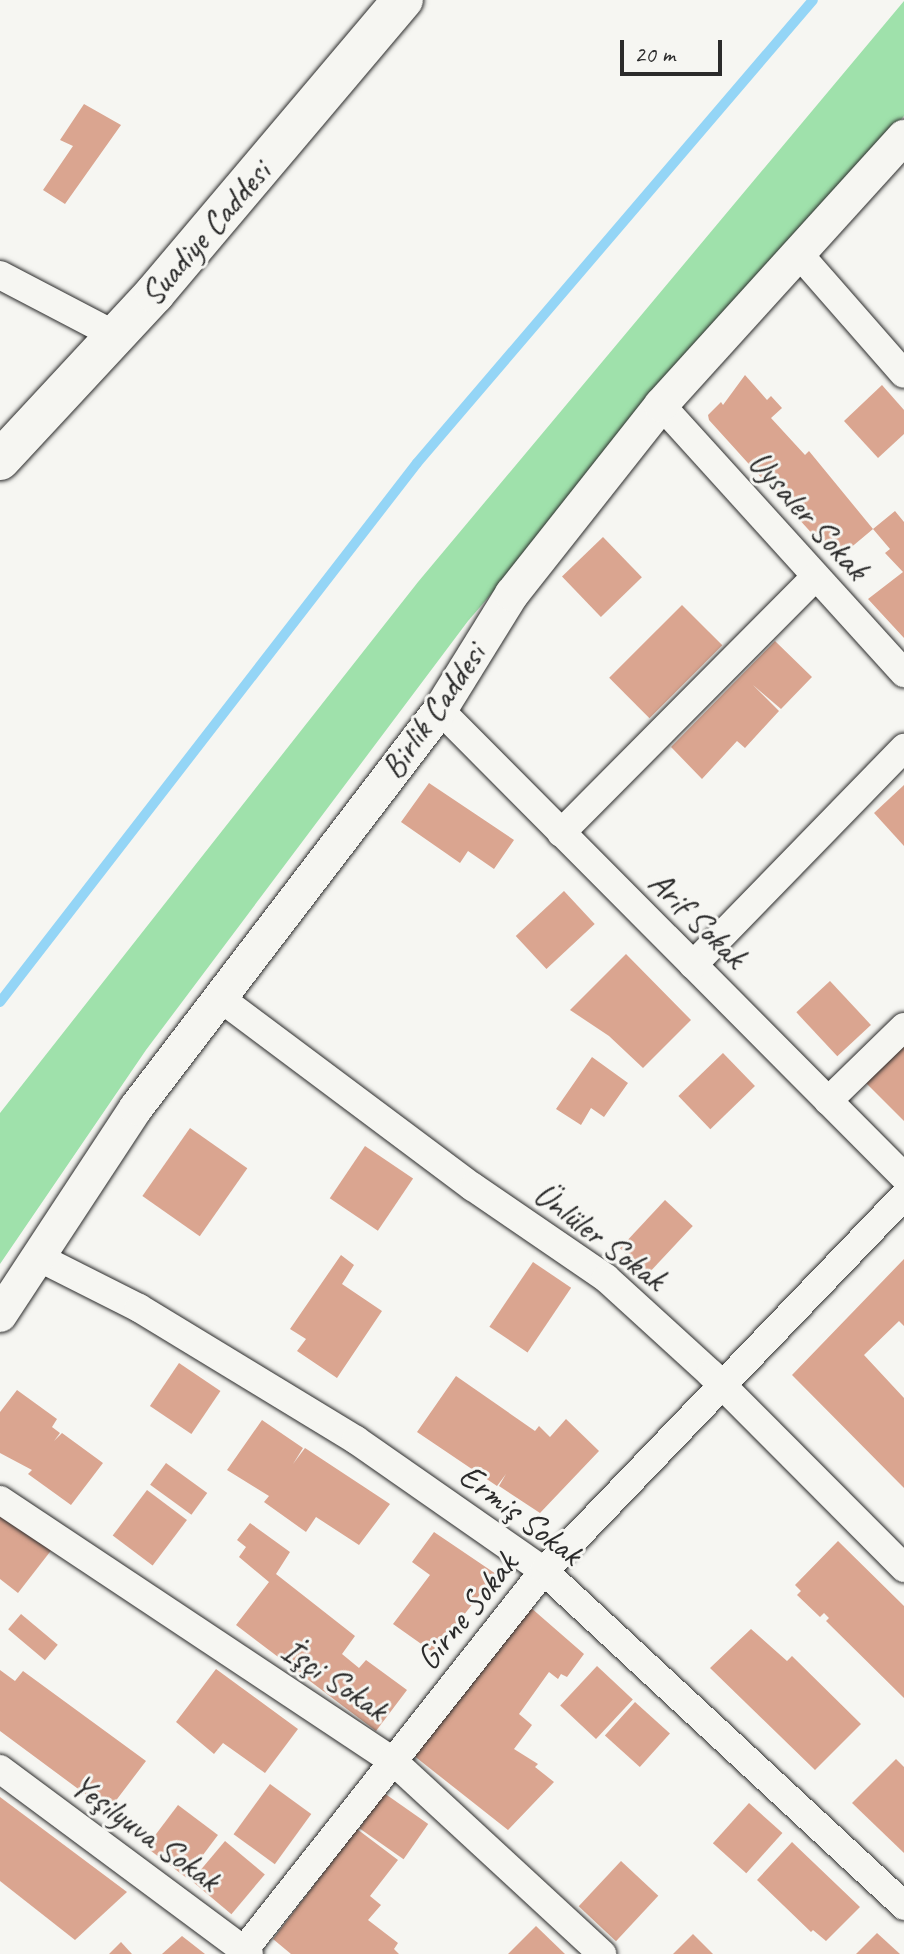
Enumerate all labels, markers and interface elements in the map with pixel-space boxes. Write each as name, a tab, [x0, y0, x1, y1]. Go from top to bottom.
scale bar	[624, 24, 726, 74]
text: 20 m	[634, 39, 675, 69]
street label: Suadiye Caddesi	[131, 152, 279, 314]
street label: Uysaler Sokak	[741, 442, 877, 588]
street label: Birlik Caddesi	[372, 635, 494, 787]
street label: Arif Sokak	[641, 862, 755, 976]
street label: Ünlüler Sokak	[526, 1173, 674, 1299]
street label: Ermiş Sokak	[451, 1454, 591, 1574]
street label: Girne Sokak	[407, 1545, 525, 1677]
street label: İşçi Sokak	[274, 1629, 396, 1729]
street label: Yeşilyuva Sokak	[64, 1764, 228, 1900]

